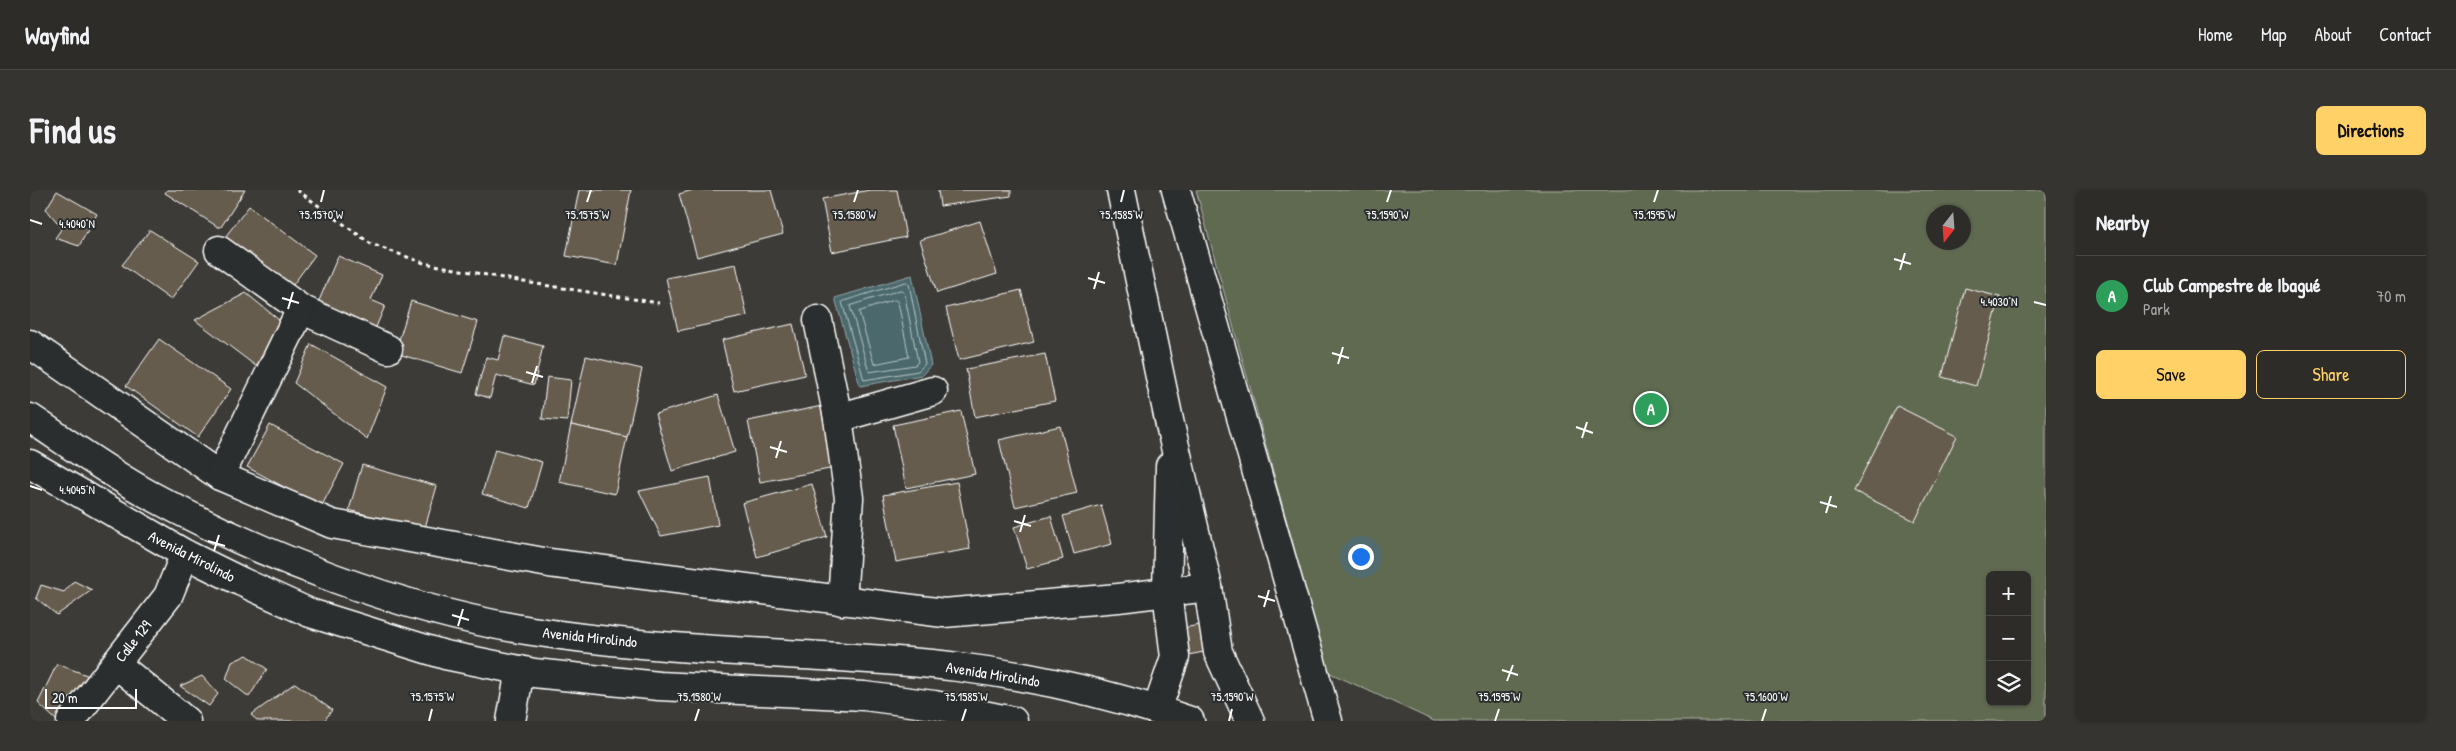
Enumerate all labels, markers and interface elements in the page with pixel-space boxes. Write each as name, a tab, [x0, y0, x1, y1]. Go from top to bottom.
text: Wayfind	[25, 19, 89, 51]
text: Home	[2198, 22, 2233, 47]
text: Map	[2261, 22, 2286, 47]
text: About	[2314, 22, 2351, 47]
text: Contact	[2379, 22, 2431, 47]
button: Directions	[2316, 106, 2426, 155]
text: Find us	[30, 107, 116, 154]
north arrow	[1926, 205, 1971, 250]
text: 75.1570°W	[299, 206, 344, 223]
text: 75.1575°W	[565, 206, 610, 223]
text: 75.1580°W	[832, 206, 876, 223]
text: 75.1585°W	[1099, 206, 1143, 223]
text: 75.1590°W	[1366, 206, 1409, 223]
text: 75.1595°W	[1633, 206, 1676, 223]
text: Nearby	[2096, 208, 2149, 237]
text: 4.4040°N	[59, 215, 95, 232]
text: Club Campestre de Ibagué	[2143, 272, 2321, 298]
text: A	[2108, 285, 2116, 307]
text: 70 m	[2376, 285, 2406, 307]
text: 4.4030°N	[1981, 293, 2017, 310]
text: Park	[2143, 298, 2170, 320]
button: Save	[2096, 350, 2246, 399]
button: Share	[2256, 350, 2406, 399]
pin: A	[1635, 390, 1667, 428]
text: 4.4045°N	[59, 481, 95, 498]
street label: Avenida Mirolindo	[145, 525, 239, 587]
your location	[1348, 544, 1374, 570]
map controls	[1986, 571, 2031, 706]
button: +	[1986, 571, 2031, 616]
street label: Calle 129	[110, 615, 156, 666]
button: −	[1986, 616, 2031, 661]
street label: Avenida Mirolindo	[542, 622, 638, 652]
street label: Avenida Mirolindo	[945, 656, 1041, 692]
button: layers	[1986, 661, 2031, 706]
scale bar	[45, 686, 138, 709]
text: 20 m	[52, 688, 78, 707]
text: 75.1575°W	[410, 688, 455, 705]
text: 75.1580°W	[677, 688, 721, 705]
text: 75.1585°W	[944, 688, 988, 705]
text: 75.1590°W	[1211, 688, 1254, 705]
text: 75.1595°W	[1478, 688, 1521, 705]
text: 75.1600°W	[1744, 688, 1788, 705]

